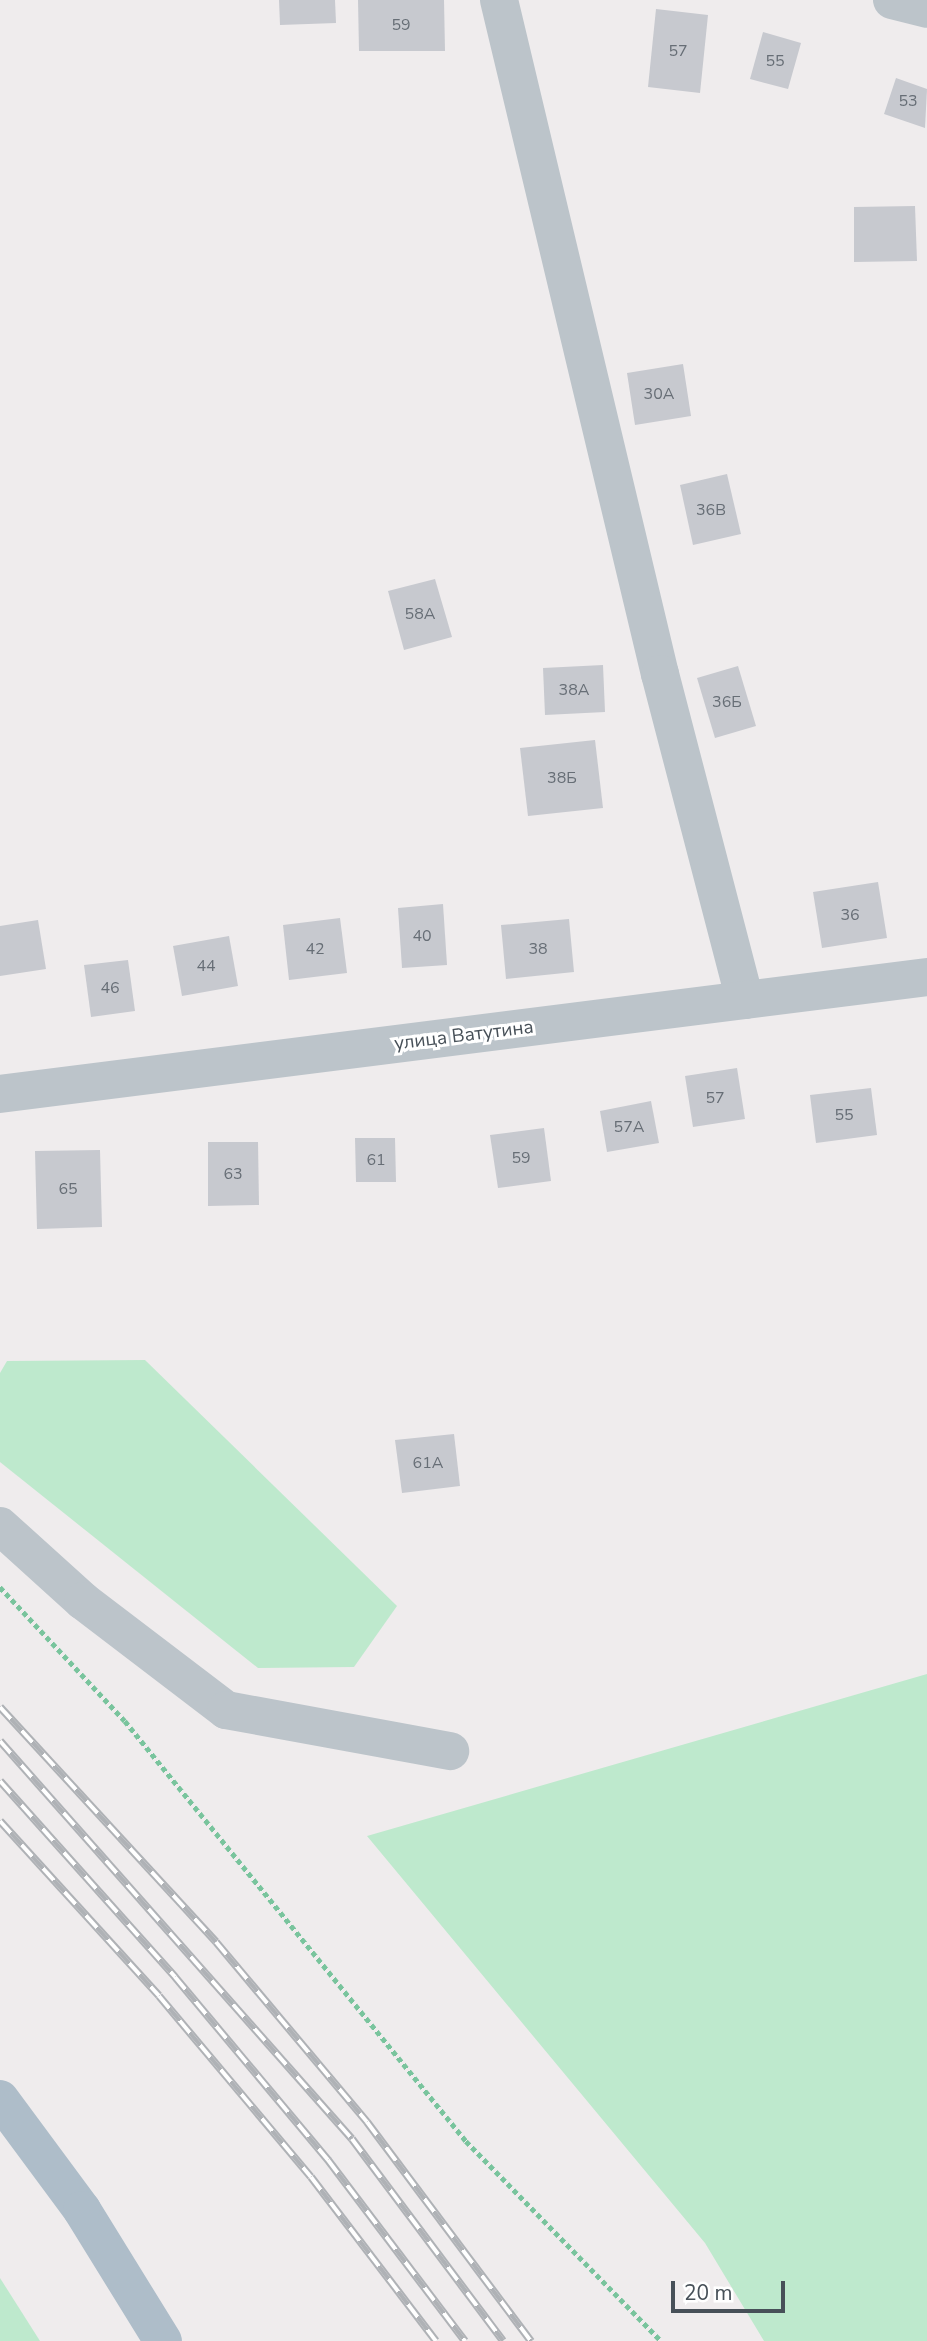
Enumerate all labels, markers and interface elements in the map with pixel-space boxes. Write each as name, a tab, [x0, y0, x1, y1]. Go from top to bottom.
house number: 59	[391, 15, 411, 35]
house number: 57	[668, 41, 688, 61]
house number: 55	[765, 51, 785, 71]
house number: 53	[898, 91, 918, 111]
house number: 30А	[644, 384, 674, 404]
house number: 36В	[696, 500, 726, 520]
house number: 58А	[405, 604, 435, 624]
house number: 38А	[559, 680, 589, 700]
house number: 36Б	[712, 692, 742, 712]
house number: 38Б	[547, 768, 577, 788]
house number: 36	[840, 905, 860, 925]
house number: 40	[412, 926, 432, 946]
house number: 42	[305, 939, 325, 959]
house number: 38	[528, 939, 548, 959]
house number: 44	[196, 956, 216, 976]
house number: 46	[100, 978, 120, 998]
street label: улица Ватутина	[393, 1016, 535, 1056]
house number: 57	[705, 1088, 725, 1108]
house number: 55	[834, 1105, 854, 1125]
house number: 57А	[614, 1117, 644, 1137]
house number: 59	[511, 1148, 531, 1168]
house number: 61	[366, 1150, 386, 1170]
house number: 63	[223, 1164, 243, 1184]
house number: 65	[58, 1179, 78, 1199]
house number: 61А	[413, 1453, 443, 1473]
scale bar	[675, 2268, 789, 2312]
text: 20 m	[684, 2279, 733, 2307]

